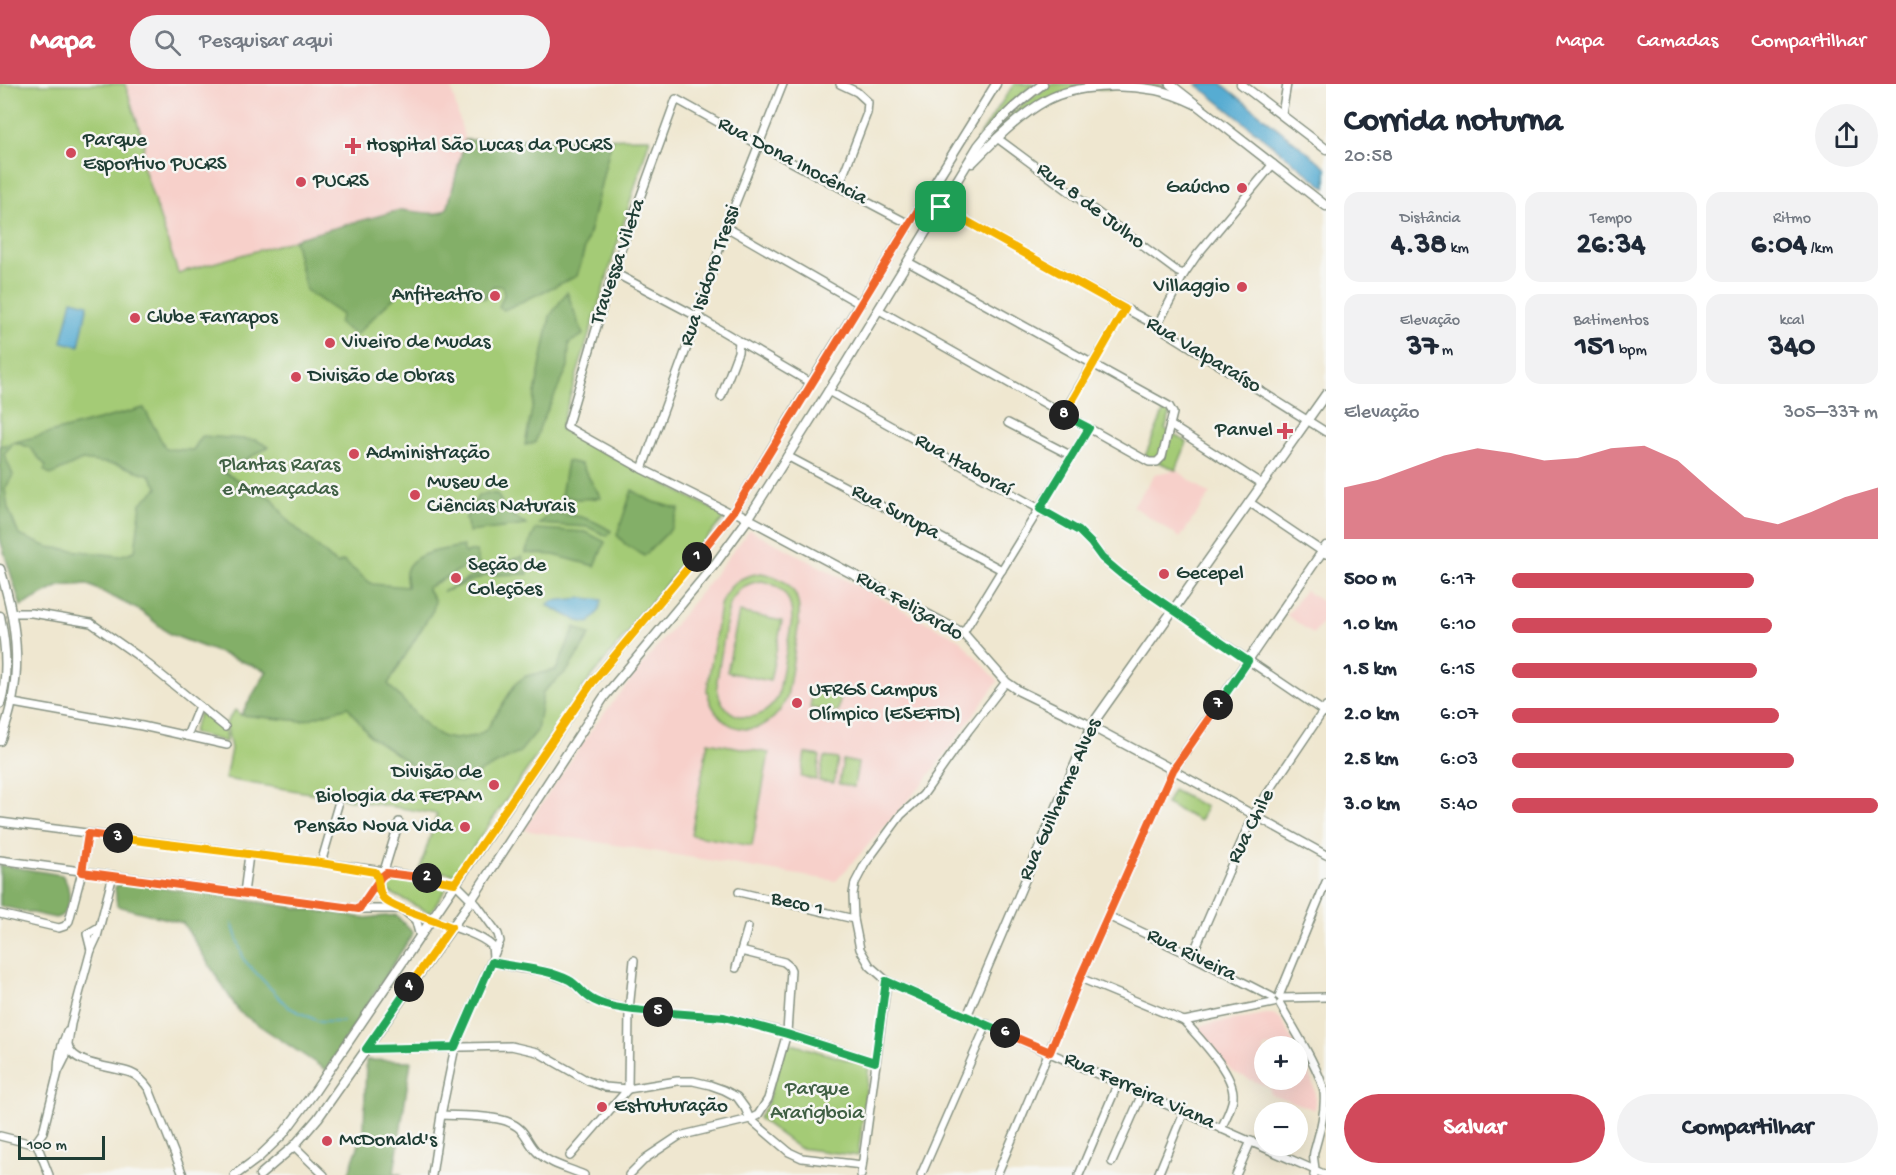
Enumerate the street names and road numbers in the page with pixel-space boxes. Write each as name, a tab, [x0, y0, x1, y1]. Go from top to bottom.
street label: Rua Dona Inocência	[713, 112, 872, 213]
street label: Rua 8 de Julho	[1031, 158, 1149, 256]
street label: Travessa Vileta	[585, 195, 653, 329]
street label: Rua Isidoro Tressi	[675, 202, 747, 350]
street label: Rua Valparaíso	[1141, 312, 1265, 400]
street label: Rua Itaboraí	[910, 429, 1017, 503]
street label: Rua Surupa	[847, 479, 945, 547]
street label: Rua Felizardo	[851, 566, 967, 648]
street label: Rua Guilherme Alves	[1014, 714, 1108, 885]
street label: Rua Chile	[1223, 785, 1282, 868]
street label: Beco 1	[767, 887, 826, 923]
street label: Rua Riveira	[1142, 924, 1241, 989]
street label: Rua Ferreira Viana	[1059, 1047, 1220, 1137]

